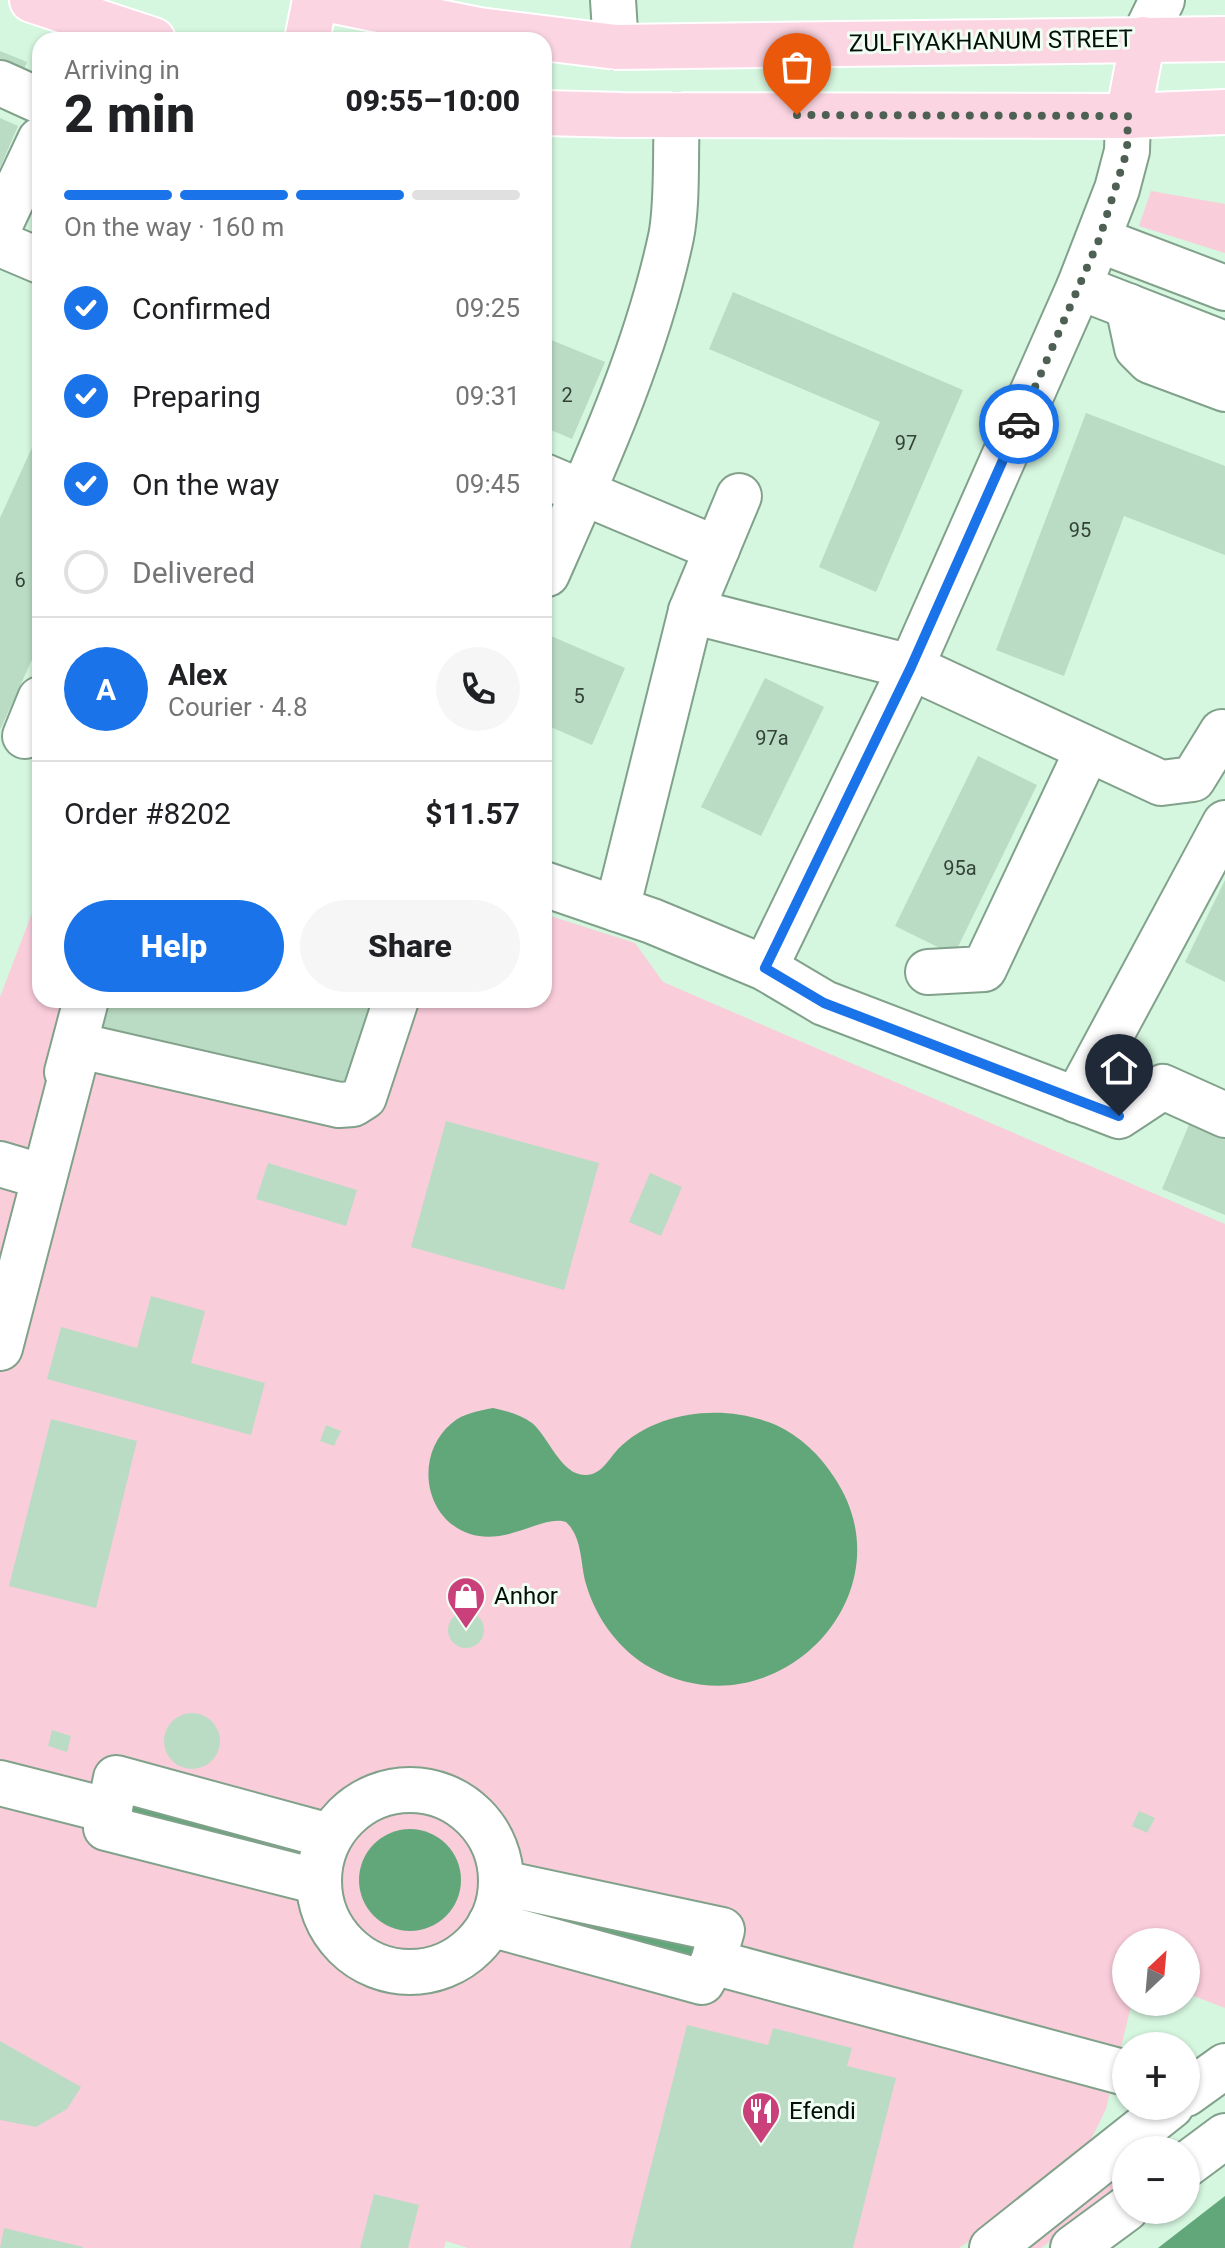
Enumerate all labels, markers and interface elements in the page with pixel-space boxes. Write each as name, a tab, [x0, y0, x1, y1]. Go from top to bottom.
street label: ZULFIYAKHANUM STREET	[849, 25, 1133, 57]
pin	[763, 33, 831, 115]
icon: bag	[775, 45, 819, 89]
text: Arriving in	[64, 55, 180, 85]
text: 09:55–10:00	[345, 83, 520, 118]
text: 2 min	[64, 84, 195, 145]
text: On the way · 160 m	[64, 212, 284, 242]
icon: check	[64, 286, 108, 330]
text: Confirmed	[132, 291, 271, 326]
text: 09:25	[455, 293, 520, 323]
icon: check	[64, 374, 108, 418]
text: Preparing	[132, 379, 261, 414]
text: 09:31	[455, 381, 520, 411]
house number: 2	[561, 383, 573, 407]
courier	[979, 384, 1059, 464]
icon: car	[997, 402, 1041, 446]
house number: 97	[895, 431, 917, 455]
icon: check	[64, 462, 108, 506]
text: On the way	[132, 467, 279, 502]
text: 09:45	[455, 469, 520, 499]
house number: 95	[1069, 518, 1091, 542]
text: Delivered	[132, 555, 255, 590]
house number: 6	[14, 568, 26, 592]
button: phone	[436, 647, 520, 731]
text: Alex	[168, 657, 228, 692]
text: A	[96, 672, 116, 707]
house number: 5	[573, 684, 585, 708]
text: Courier · 4.8	[168, 692, 308, 722]
house number: 97а	[755, 726, 789, 750]
text: Order #8202	[64, 796, 231, 831]
text: $11.57	[425, 796, 520, 831]
house number: 95а	[943, 856, 977, 880]
button: Help	[64, 900, 284, 992]
button: Share	[300, 900, 520, 992]
pin	[1085, 1034, 1153, 1116]
icon: home	[1097, 1046, 1141, 1090]
shop icon: Anhor	[445, 1575, 487, 1630]
place label: Anhor	[494, 1582, 558, 1610]
north arrow	[1112, 1928, 1200, 2016]
map controls	[1112, 1928, 1200, 2224]
button: +	[1112, 2032, 1200, 2120]
restaurant icon: Efendi	[740, 2090, 782, 2145]
place label: Efendi	[789, 2097, 856, 2125]
button: −	[1112, 2136, 1200, 2224]

